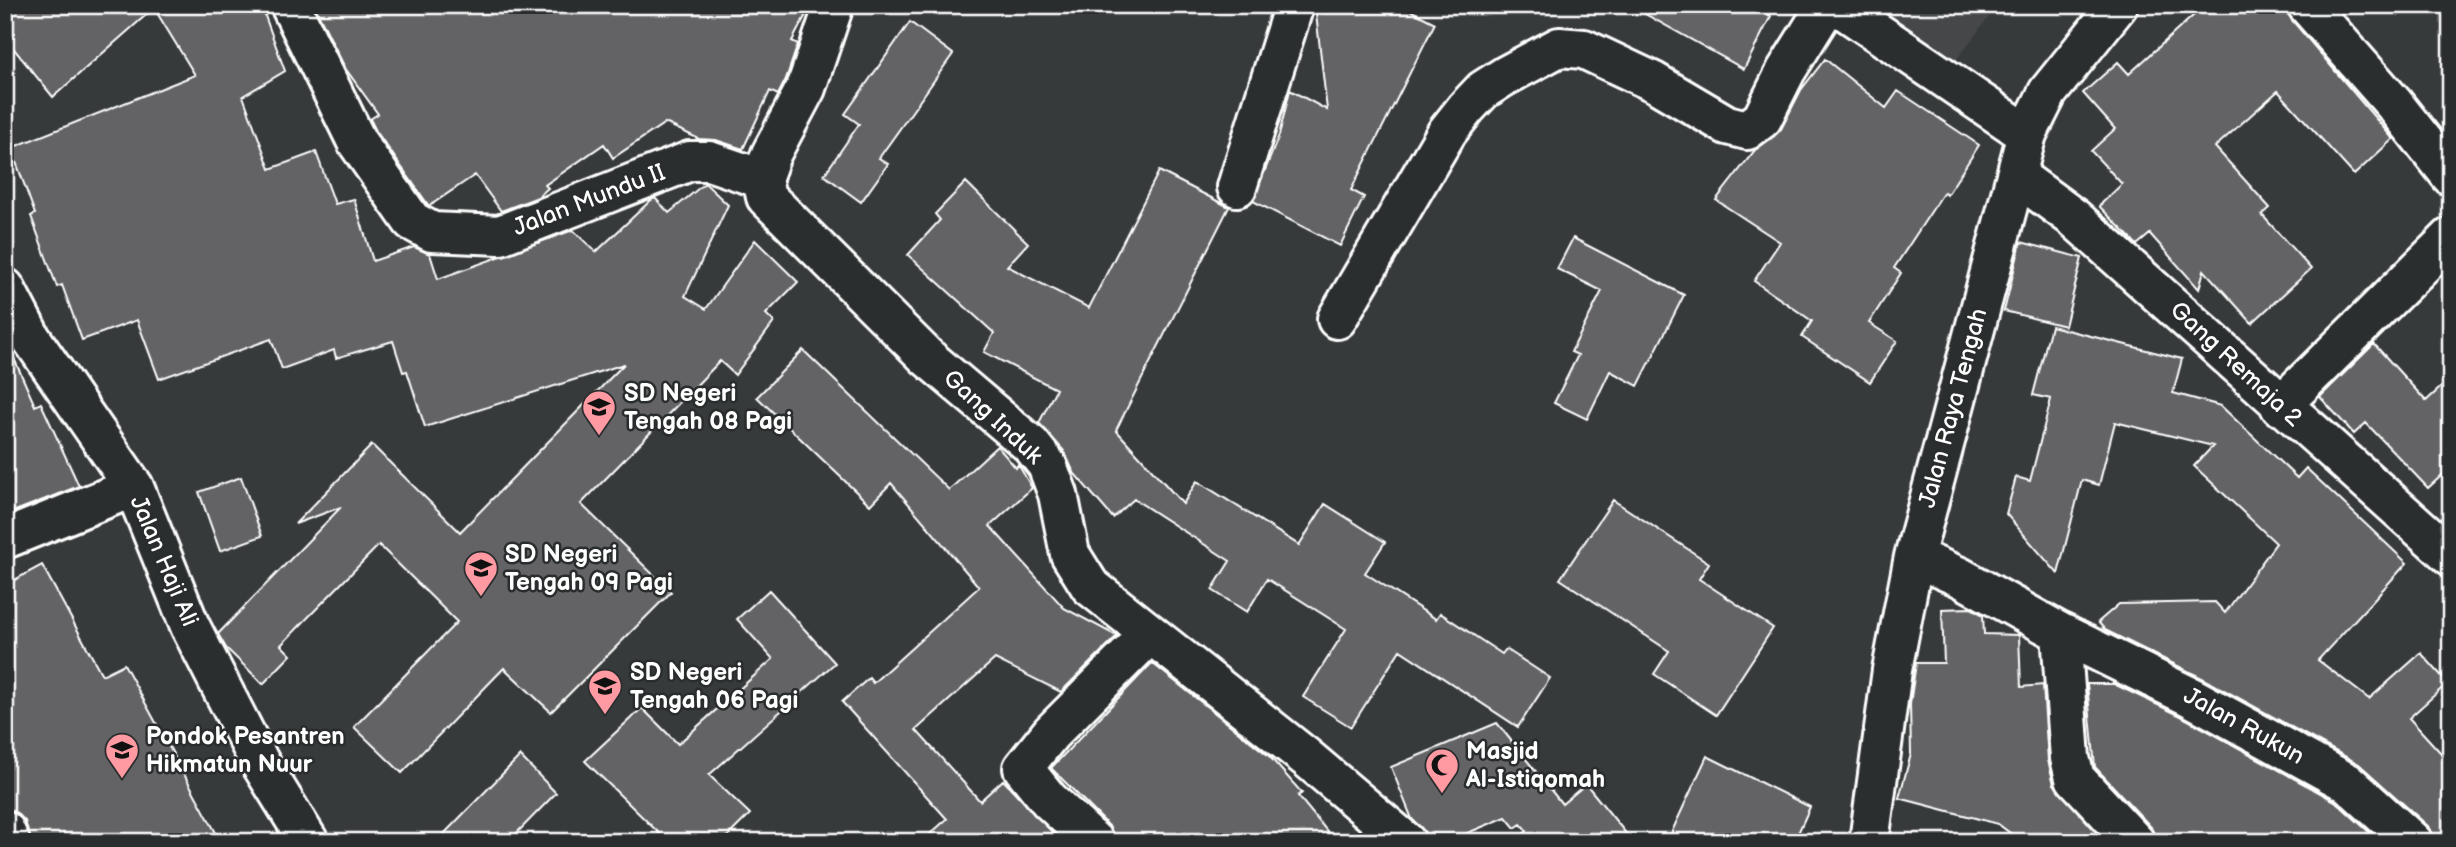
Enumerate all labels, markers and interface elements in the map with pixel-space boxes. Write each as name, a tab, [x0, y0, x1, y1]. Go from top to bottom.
street label: Jalan Mundu II	[509, 158, 669, 242]
street label: Gang Remaja 2	[2164, 295, 2308, 433]
street label: Jalan Raya Tengah	[1912, 305, 1994, 511]
street label: Gang Induk	[937, 364, 1049, 470]
place label: SD Negeri Tengah 08 Pagi	[624, 379, 792, 436]
school or university icon: SD Negeri Tengah 08 Pagi	[580, 388, 618, 437]
street label: Jalan Haji Ali	[123, 491, 205, 631]
place label: SD Negeri Tengah 09 Pagi	[505, 540, 673, 597]
school or university icon: SD Negeri Tengah 09 Pagi	[462, 549, 500, 598]
place label: SD Negeri Tengah 06 Pagi	[630, 658, 798, 715]
school or university icon: SD Negeri Tengah 06 Pagi	[586, 667, 624, 716]
street label: Jalan Rukun	[2179, 681, 2309, 771]
place label: Pondok Pesantren Hikmatun Nuur	[146, 722, 345, 779]
school or university icon: Pondok Pesantren Hikmatun Nuur	[103, 731, 141, 780]
place label: Masjid Al-Istiqomah	[1465, 737, 1605, 794]
mosque icon: Masjid Al-Istiqomah	[1423, 746, 1461, 795]

